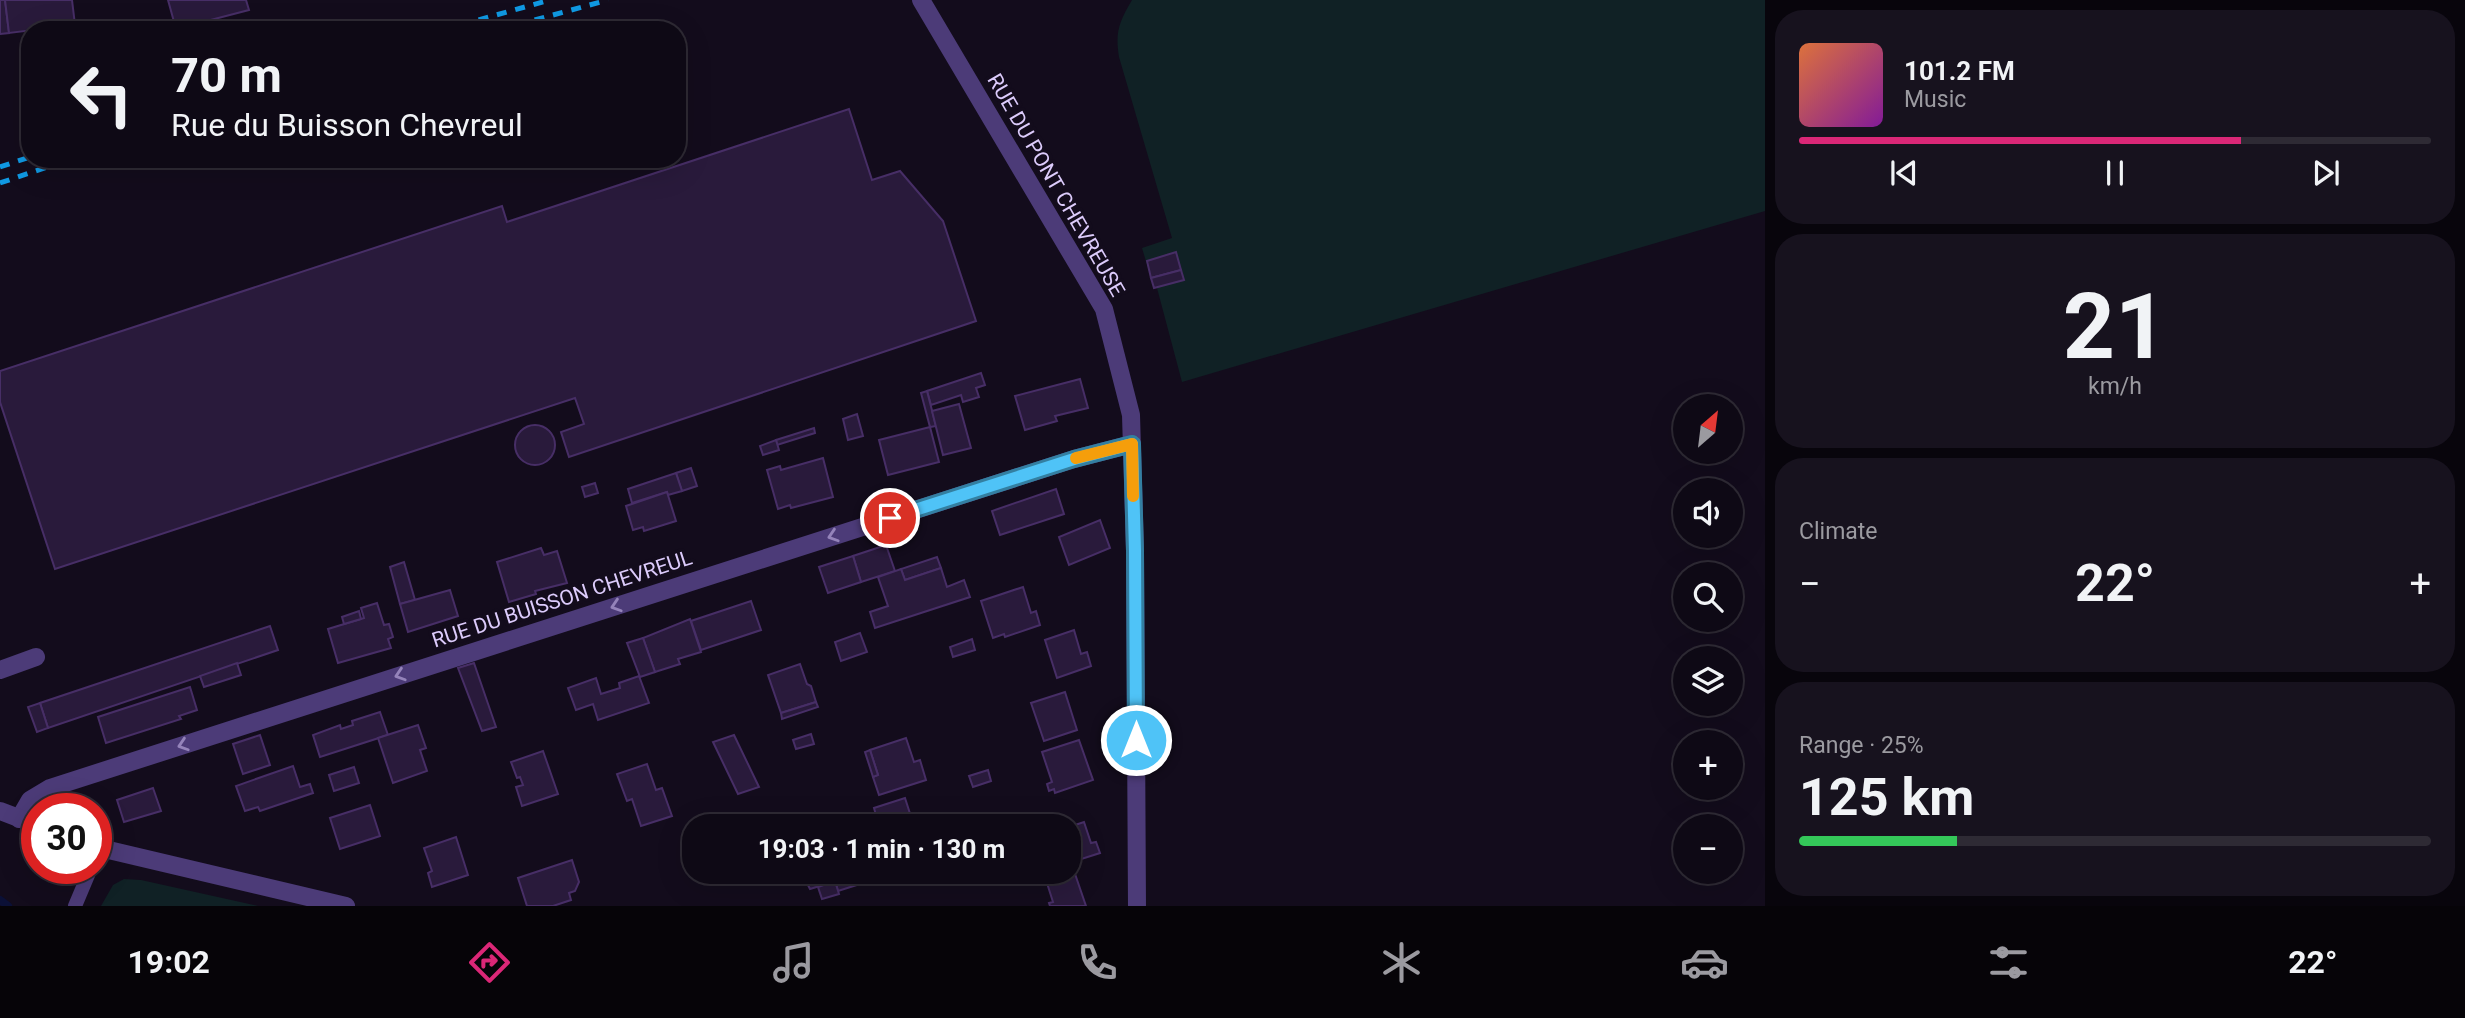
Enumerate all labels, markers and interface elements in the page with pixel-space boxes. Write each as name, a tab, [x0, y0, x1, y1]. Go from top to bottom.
text: 70 m	[171, 47, 282, 104]
icon: left	[56, 49, 147, 140]
text: 101.2 FM	[1904, 56, 2015, 86]
street label: RUE DU PONT CHEVREUSE	[982, 70, 1130, 301]
text: Music	[1904, 86, 1966, 113]
text: Rue du Buisson Chevreul	[171, 106, 523, 144]
icon: previous	[1885, 154, 1923, 192]
icon: pause	[2096, 154, 2134, 192]
icon: next	[2307, 154, 2345, 192]
text: 21	[2063, 274, 2167, 380]
text: km/h	[2088, 373, 2142, 400]
north arrow	[1673, 394, 1743, 464]
map controls	[1673, 394, 1743, 884]
button: sound	[1673, 478, 1743, 548]
pin	[860, 488, 920, 548]
icon: arrive	[871, 499, 909, 537]
text: Climate	[1799, 518, 1878, 545]
one-way arrow	[827, 528, 839, 542]
street label: RUE DU BUISSON CHEVREUL	[429, 546, 695, 652]
text: 22°	[2075, 553, 2155, 614]
button: search	[1673, 562, 1743, 632]
text: −	[1799, 562, 1821, 606]
text: +	[2409, 562, 2431, 606]
one-way arrow	[611, 598, 623, 612]
button: layers	[1673, 646, 1743, 716]
one-way arrow	[394, 667, 406, 682]
position arrow	[1099, 703, 1173, 777]
button: +	[1673, 730, 1743, 800]
text: Range · 25%	[1799, 732, 1924, 759]
one-way arrow	[177, 737, 190, 751]
text: 125 km	[1799, 767, 1974, 828]
speed limit sign: 30	[21, 793, 112, 884]
button: −	[1673, 814, 1743, 884]
text: 19:03 · 1 min · 130 m	[758, 834, 1005, 864]
icon: directions	[465, 938, 514, 987]
icon: music	[769, 938, 818, 987]
icon: phone	[1073, 938, 1122, 987]
icon: climate	[1377, 938, 1426, 987]
icon: car	[1680, 938, 1729, 987]
icon: filters	[1984, 938, 2033, 987]
text: 19:02	[127, 943, 210, 981]
text: 22°	[2288, 943, 2337, 981]

